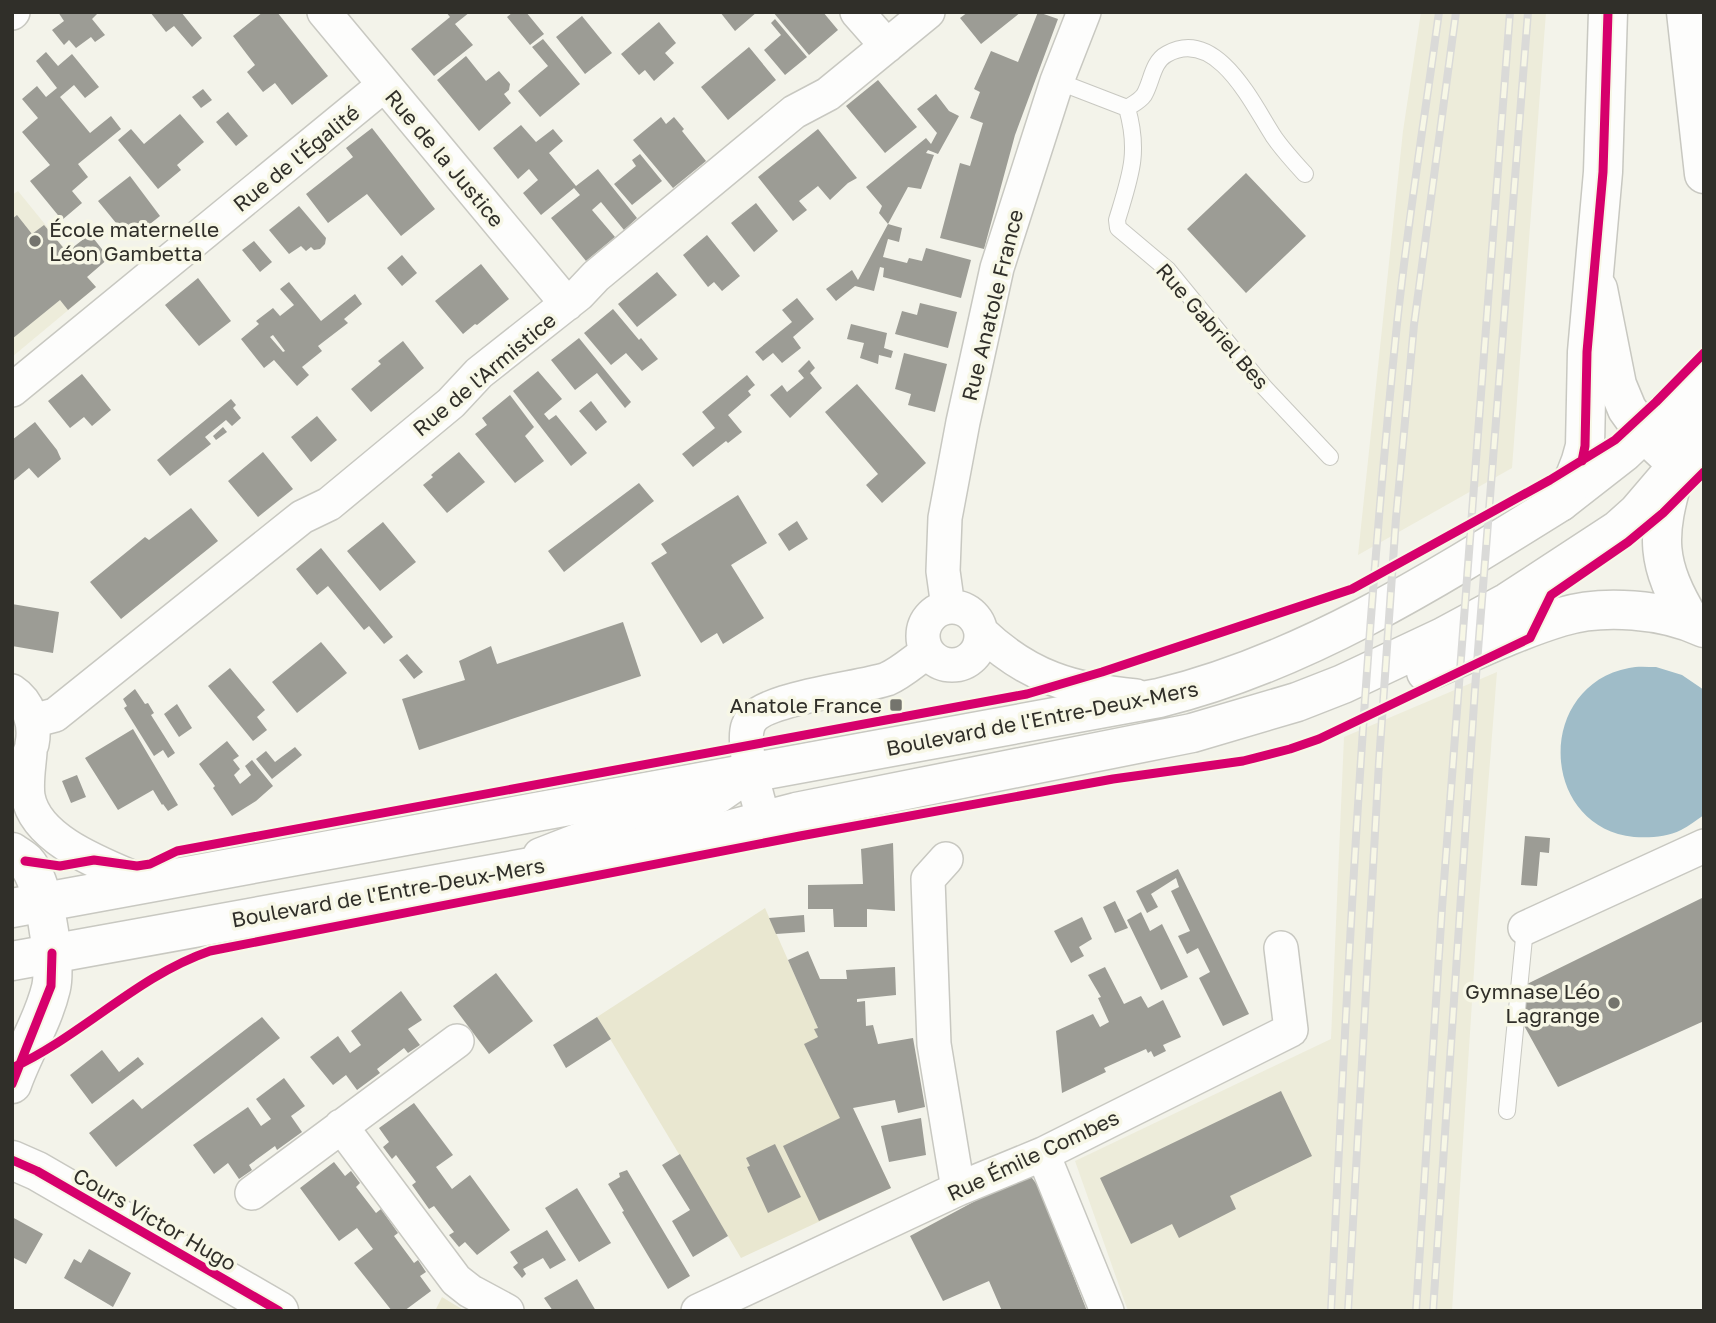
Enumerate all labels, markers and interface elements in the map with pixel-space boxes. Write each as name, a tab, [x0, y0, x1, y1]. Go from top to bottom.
street label: Rue de la Justice	[380, 84, 510, 232]
street label: Rue de l'Égalité	[228, 99, 364, 217]
street label: Rue Anatole France	[956, 207, 1028, 403]
place label: École maternelle Léon Gambetta	[49, 216, 219, 266]
marker: École maternelle Léon Gambetta	[27, 233, 43, 249]
street label: Rue Gabriel Bes	[1151, 257, 1275, 395]
street label: Rue de l'Armistice	[407, 307, 561, 441]
street label: Boulevard de l'Entre-Deux-Mers	[884, 675, 1200, 761]
place label: Anatole France	[730, 692, 882, 718]
marker: Anatole France	[888, 697, 904, 713]
street label: Boulevard de l'Entre-Deux-Mers	[229, 852, 547, 932]
place label: Gymnase Léo Lagrange	[1465, 978, 1600, 1028]
marker: Gymnase Léo Lagrange	[1606, 995, 1622, 1011]
street label: Rue Émile Combes	[943, 1104, 1123, 1206]
street label: Cours Victor Hugo	[69, 1162, 241, 1276]

